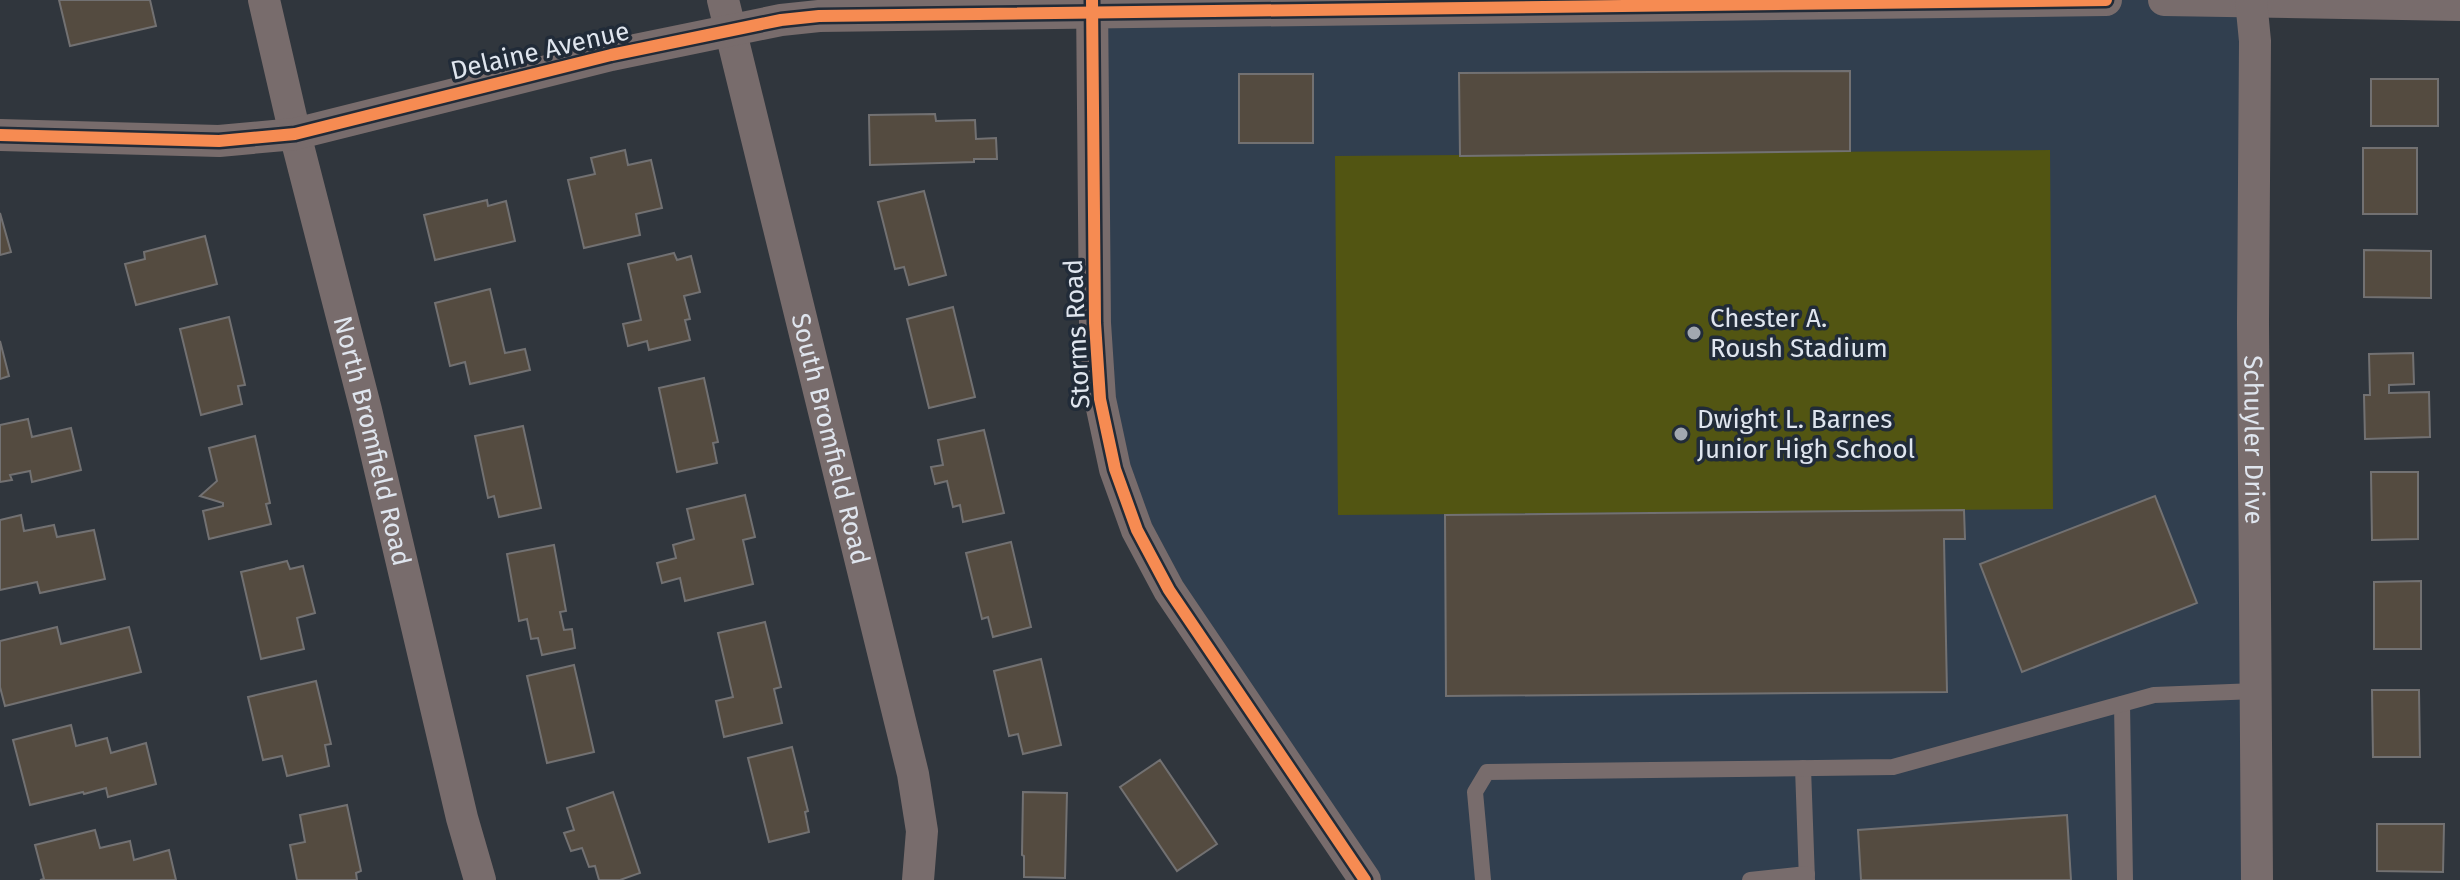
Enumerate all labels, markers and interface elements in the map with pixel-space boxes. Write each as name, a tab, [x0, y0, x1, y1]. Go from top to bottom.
street label: Delaine Avenue	[448, 15, 632, 87]
street label: Storms Road	[1058, 258, 1096, 410]
place label: Chester A. Roush Stadium	[1710, 303, 1888, 364]
street label: South Bromfield Road	[785, 310, 877, 568]
street label: North Bromfield Road	[327, 313, 418, 569]
marker: Chester A. Roush Stadium	[1685, 324, 1703, 342]
street label: Schuyler Drive	[2238, 355, 2270, 525]
place label: Dwight L. Barnes Junior High School	[1697, 404, 1916, 465]
marker: Dwight L. Barnes Junior High School	[1672, 425, 1690, 443]

